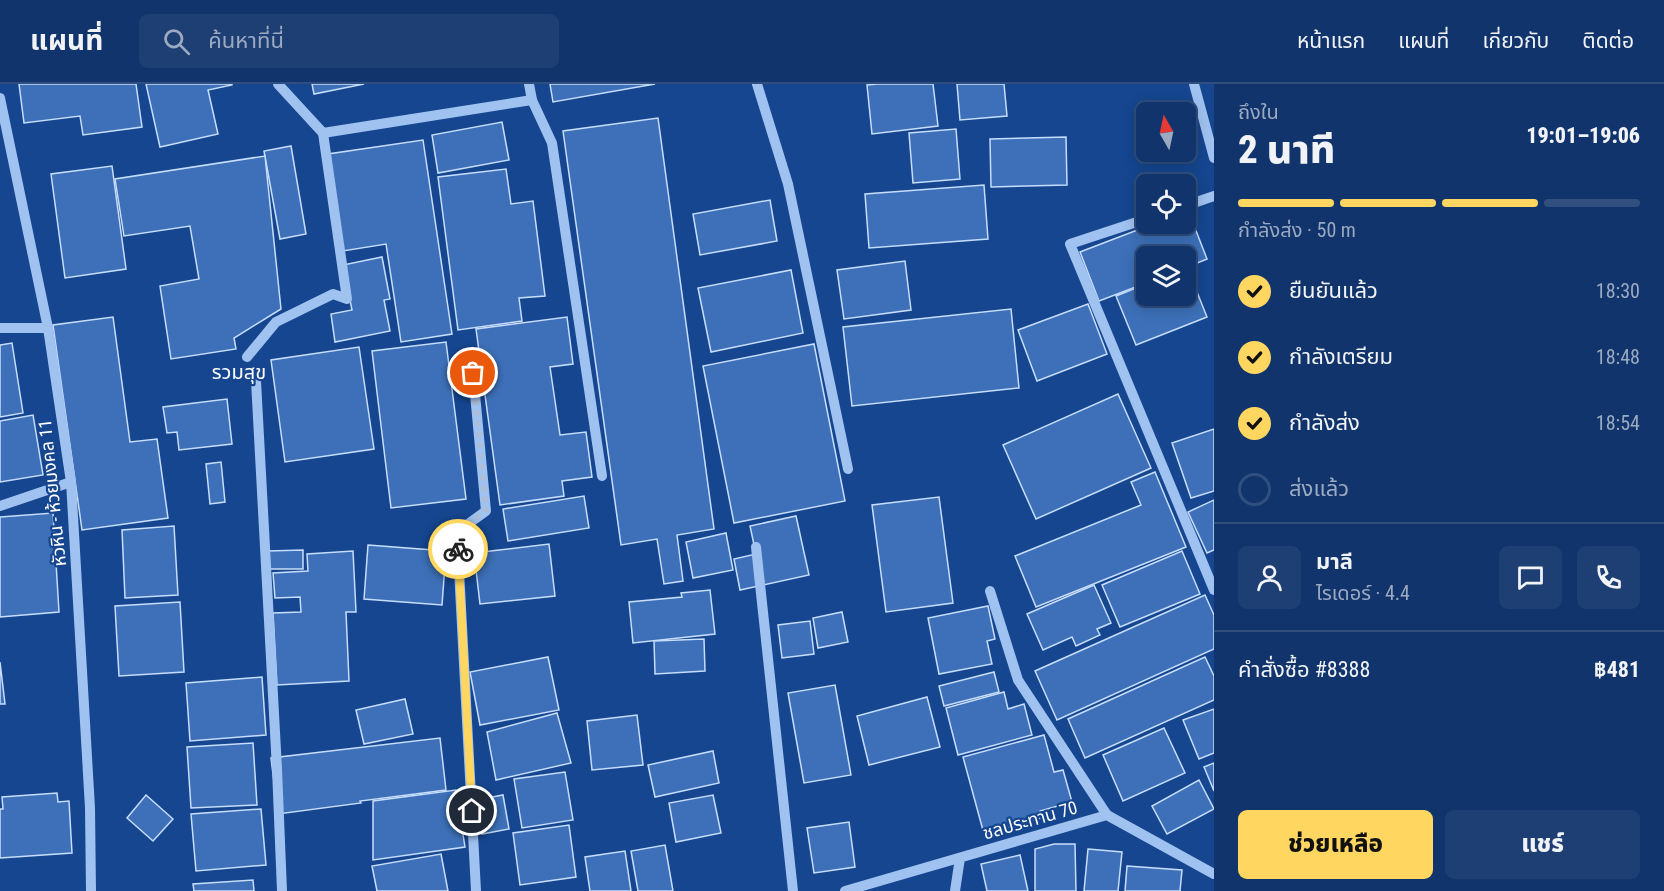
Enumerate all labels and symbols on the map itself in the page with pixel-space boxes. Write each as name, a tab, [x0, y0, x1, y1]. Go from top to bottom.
north arrow	[1136, 102, 1196, 162]
pin	[447, 347, 498, 398]
district label: รวมสุข	[212, 360, 266, 384]
street label: หัวหิน - ห้วยมงคล 11	[34, 418, 70, 568]
courier	[428, 519, 488, 579]
pin	[446, 785, 497, 836]
street label: ชลประทาน 70	[980, 797, 1080, 843]

